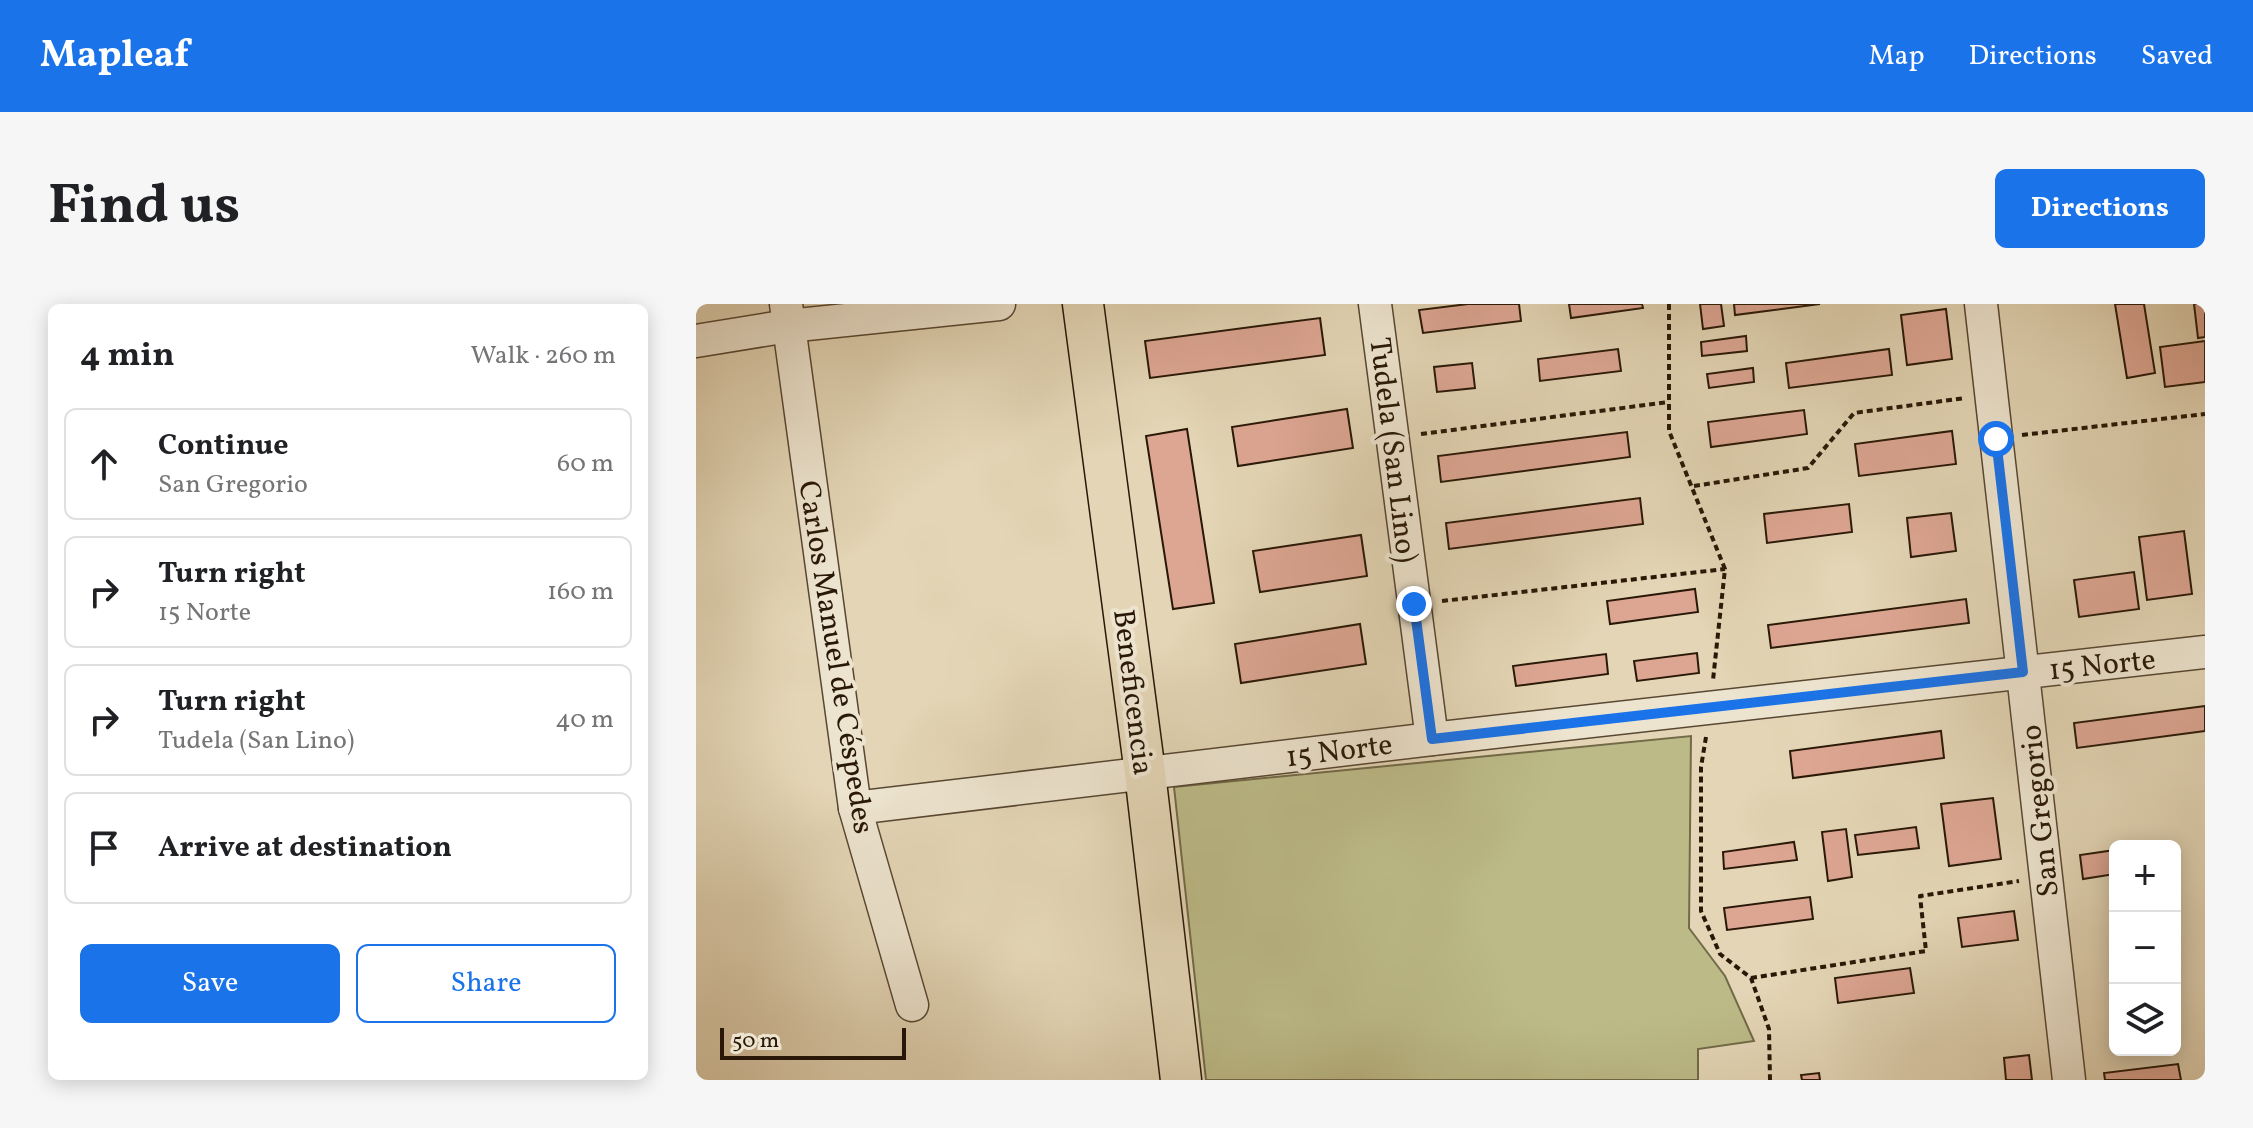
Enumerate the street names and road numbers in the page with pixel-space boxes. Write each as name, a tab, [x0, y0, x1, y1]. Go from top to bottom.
street label: Tudela (San Lino)	[1357, 335, 1427, 565]
street label: Carlos Manuel de Céspedes	[786, 478, 884, 837]
street label: Beneficencia	[1101, 607, 1163, 778]
street label: 15 Norte	[2047, 639, 2158, 692]
street label: San Gregorio	[2011, 723, 2071, 899]
street label: 15 Norte	[1283, 725, 1395, 779]

